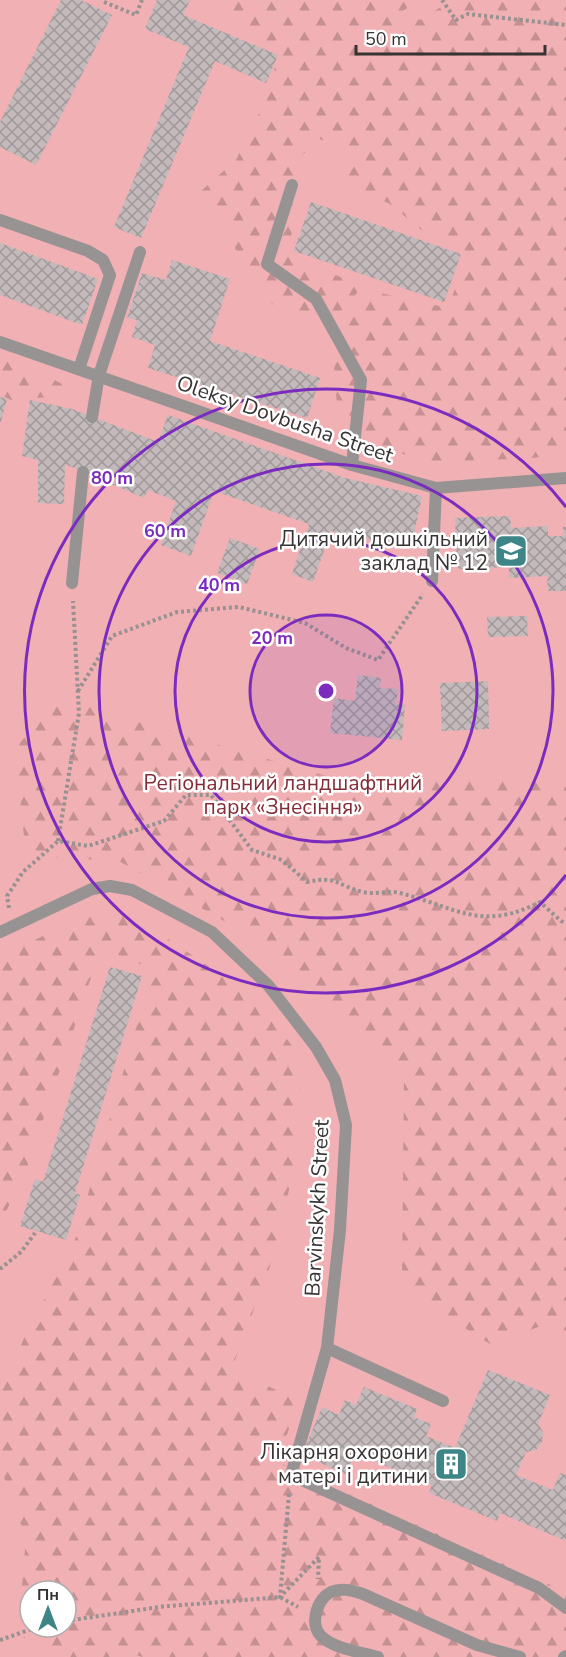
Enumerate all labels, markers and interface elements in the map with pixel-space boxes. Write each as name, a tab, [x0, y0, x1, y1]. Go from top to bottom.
scale bar	[356, 18, 545, 56]
text: 50 m	[365, 27, 407, 51]
street label: Oleksy Dovbusha Street	[173, 369, 398, 469]
text: 80 m	[91, 466, 133, 490]
text: 60 m	[144, 519, 186, 543]
place label: Дитячий дошкільний заклад № 12	[280, 525, 488, 577]
school or university icon: Дитячий дошкільний заклад № 12	[493, 533, 529, 569]
text: 40 m	[198, 573, 240, 597]
text: 20 m	[251, 626, 293, 650]
centre of rings	[316, 681, 336, 701]
park label: Регіональний ландшафтний парк «Знесіння»	[144, 769, 422, 821]
street label: Barvinskykh Street	[298, 1118, 336, 1297]
place label: Лікарня охорони матері і дитини	[260, 1438, 428, 1490]
building icon: Лікарня охорони матері і дитини	[433, 1446, 469, 1482]
north arrow	[18, 1579, 78, 1639]
text: Пн	[37, 1584, 59, 1606]

